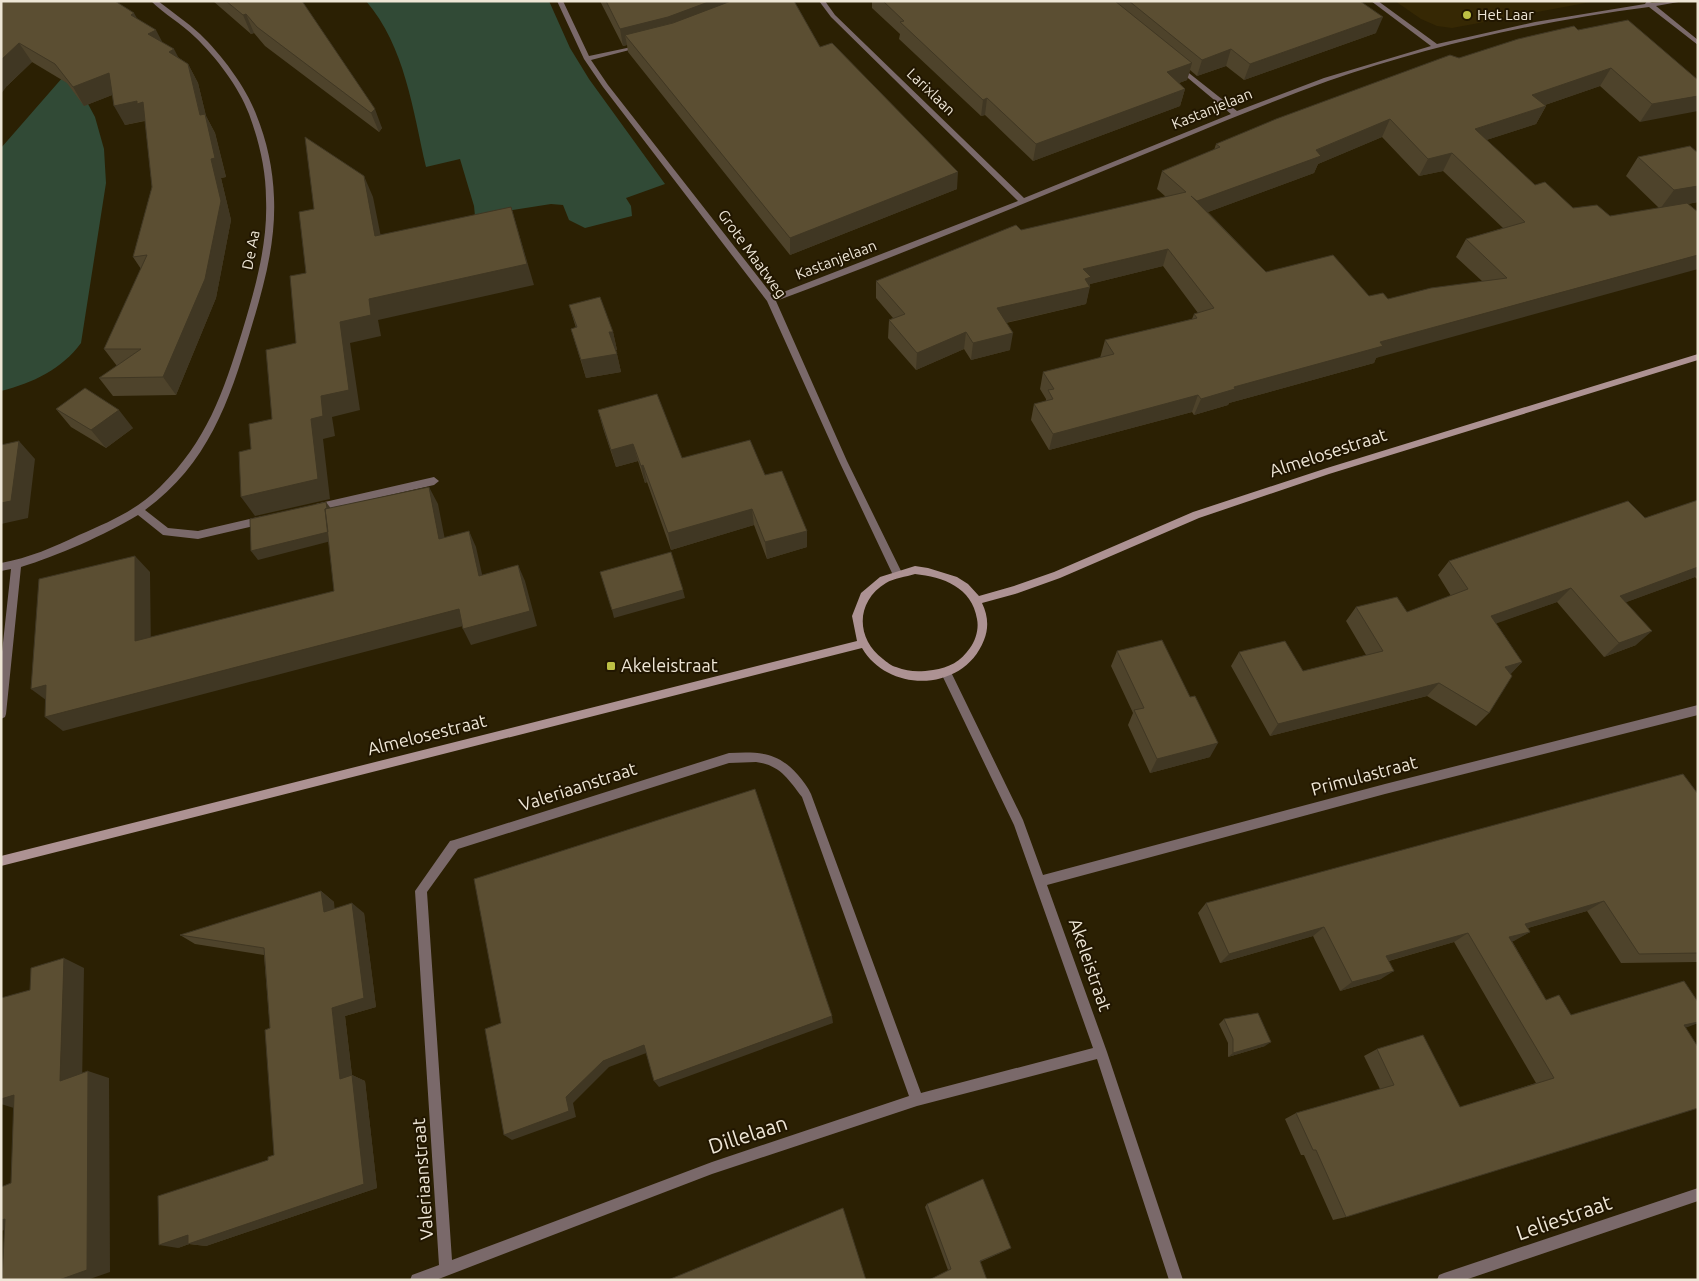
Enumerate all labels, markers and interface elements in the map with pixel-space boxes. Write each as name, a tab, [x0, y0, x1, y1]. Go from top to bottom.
place label: Het Laar	[1477, 6, 1534, 23]
marker: Het Laar	[1461, 9, 1473, 21]
street label: Larixlaan	[904, 65, 959, 119]
street label: Kastanjelaan	[1169, 85, 1255, 132]
street label: Grote Maatweg	[715, 206, 790, 301]
street label: De Aa	[238, 229, 263, 271]
street label: Kastanjelaan	[793, 236, 879, 283]
street label: Almelosestraat	[1267, 424, 1389, 480]
place label: Akeleistraat	[621, 655, 718, 675]
marker: Akeleistraat	[605, 660, 617, 672]
street label: Almelosestraat	[365, 710, 488, 759]
street label: Primulastraat	[1308, 751, 1419, 799]
street label: Valeriaanstraat	[516, 758, 639, 814]
street label: Akeleistraat	[1066, 916, 1116, 1014]
street label: Dillelaan	[705, 1110, 790, 1158]
street label: Valeriaanstraat	[408, 1117, 436, 1241]
street label: Leliestraat	[1513, 1189, 1615, 1245]

